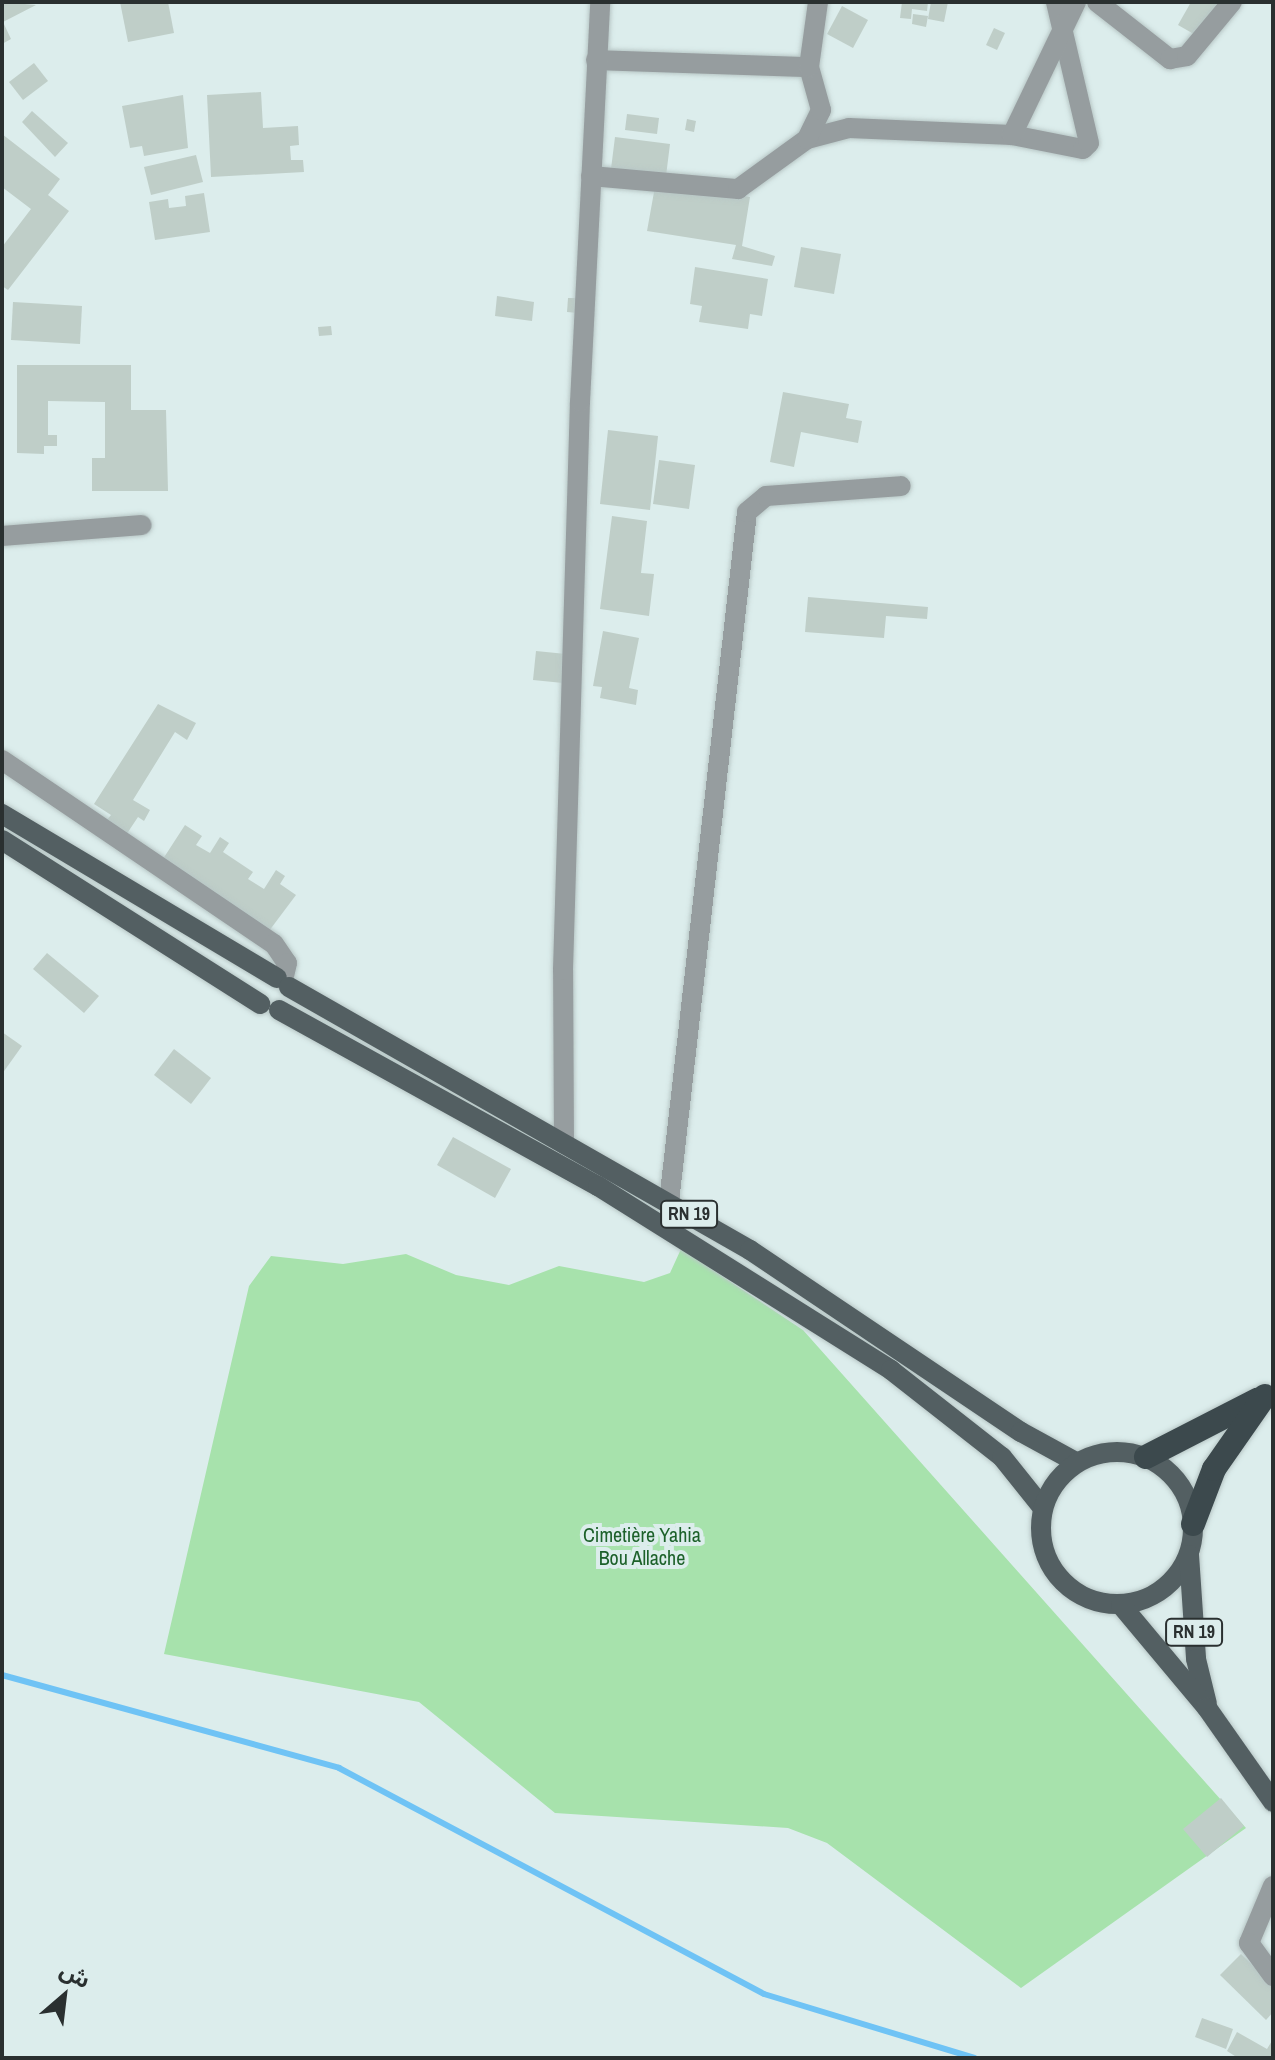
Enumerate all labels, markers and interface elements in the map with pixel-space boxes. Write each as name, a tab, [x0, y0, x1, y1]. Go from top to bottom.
road number: RN 19	[659, 1200, 719, 1228]
park label: Cimetière Yahia Bou Allache	[583, 1522, 701, 1569]
road number: RN 19	[1164, 1618, 1224, 1646]
text: ش	[55, 1954, 96, 1995]
north arrow	[24, 1956, 104, 2036]

